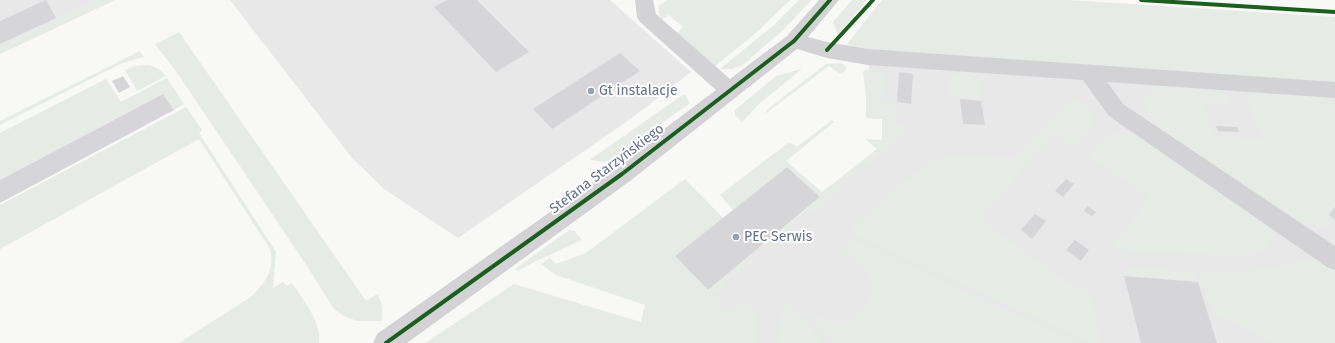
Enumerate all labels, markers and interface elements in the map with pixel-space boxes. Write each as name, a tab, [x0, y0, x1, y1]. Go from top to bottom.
place label: Gt instalacje	[599, 83, 678, 99]
marker: Gt instalacje	[586, 86, 596, 96]
street label: Stefana Starzyńskiego	[547, 121, 667, 217]
place label: PEC Serwis	[744, 229, 812, 245]
marker: PEC Serwis	[731, 232, 741, 242]

